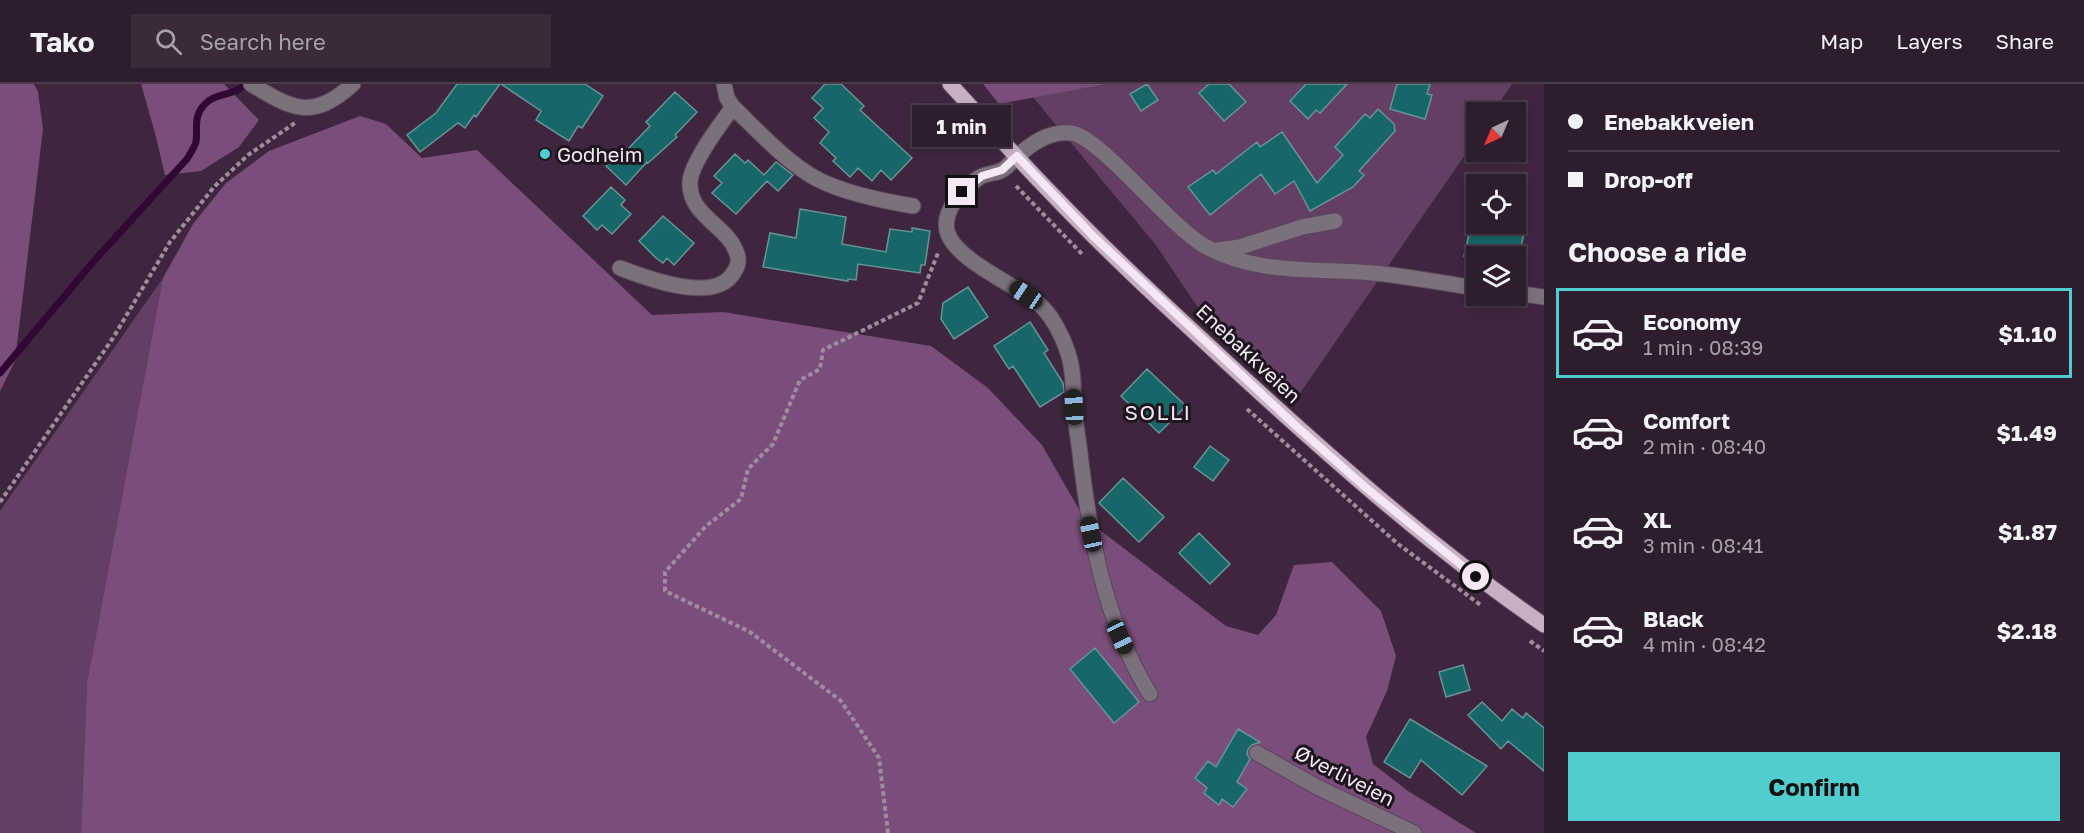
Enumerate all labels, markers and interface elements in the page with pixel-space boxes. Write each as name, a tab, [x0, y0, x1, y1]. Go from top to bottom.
search box	[131, 14, 551, 68]
text: Tako	[30, 25, 95, 58]
icon: search	[152, 25, 185, 58]
text: Search here	[200, 28, 326, 55]
text: Map	[1820, 28, 1863, 54]
text: Layers	[1896, 28, 1963, 54]
text: Share	[1996, 28, 2054, 54]
north arrow	[1466, 102, 1526, 162]
map controls	[1466, 102, 1526, 306]
callout: 1 min	[912, 105, 1012, 147]
text: Enebakkveien	[1604, 108, 1754, 135]
text: 1 min	[936, 114, 987, 138]
place label: Godheim	[557, 142, 642, 166]
marker: Godheim	[538, 147, 552, 161]
text: Drop-off	[1604, 166, 1693, 193]
button: locate	[1466, 174, 1526, 234]
route end	[948, 178, 975, 205]
text: Choose a ride	[1568, 236, 1747, 268]
button: layers	[1466, 246, 1526, 306]
car	[1006, 277, 1046, 313]
street label: Enebakkveien	[1192, 298, 1306, 408]
icon: car	[1571, 306, 1625, 360]
text: Economy	[1643, 308, 1741, 335]
text: $1.10	[1998, 320, 2057, 347]
text: 1 min · 08:39	[1643, 335, 1763, 359]
car	[1064, 389, 1084, 425]
district label: SOLLI	[1124, 399, 1192, 425]
icon: car	[1571, 405, 1625, 459]
text: Comfort	[1643, 407, 1730, 434]
text: $1.49	[1996, 419, 2057, 446]
text: 2 min · 08:40	[1643, 434, 1766, 458]
icon: car	[1571, 504, 1625, 558]
text: XL	[1643, 506, 1671, 533]
car	[1078, 515, 1104, 553]
text: $1.87	[1998, 518, 2057, 545]
text: 3 min · 08:41	[1643, 533, 1764, 557]
route start	[1462, 563, 1489, 590]
icon: car	[1571, 603, 1625, 657]
text: Black	[1643, 605, 1704, 632]
car	[1104, 617, 1136, 657]
text: $2.18	[1996, 617, 2057, 644]
text: 4 min · 08:42	[1643, 632, 1766, 656]
street label: Øverliveien	[1291, 740, 1399, 810]
button: Confirm	[1568, 752, 2060, 821]

